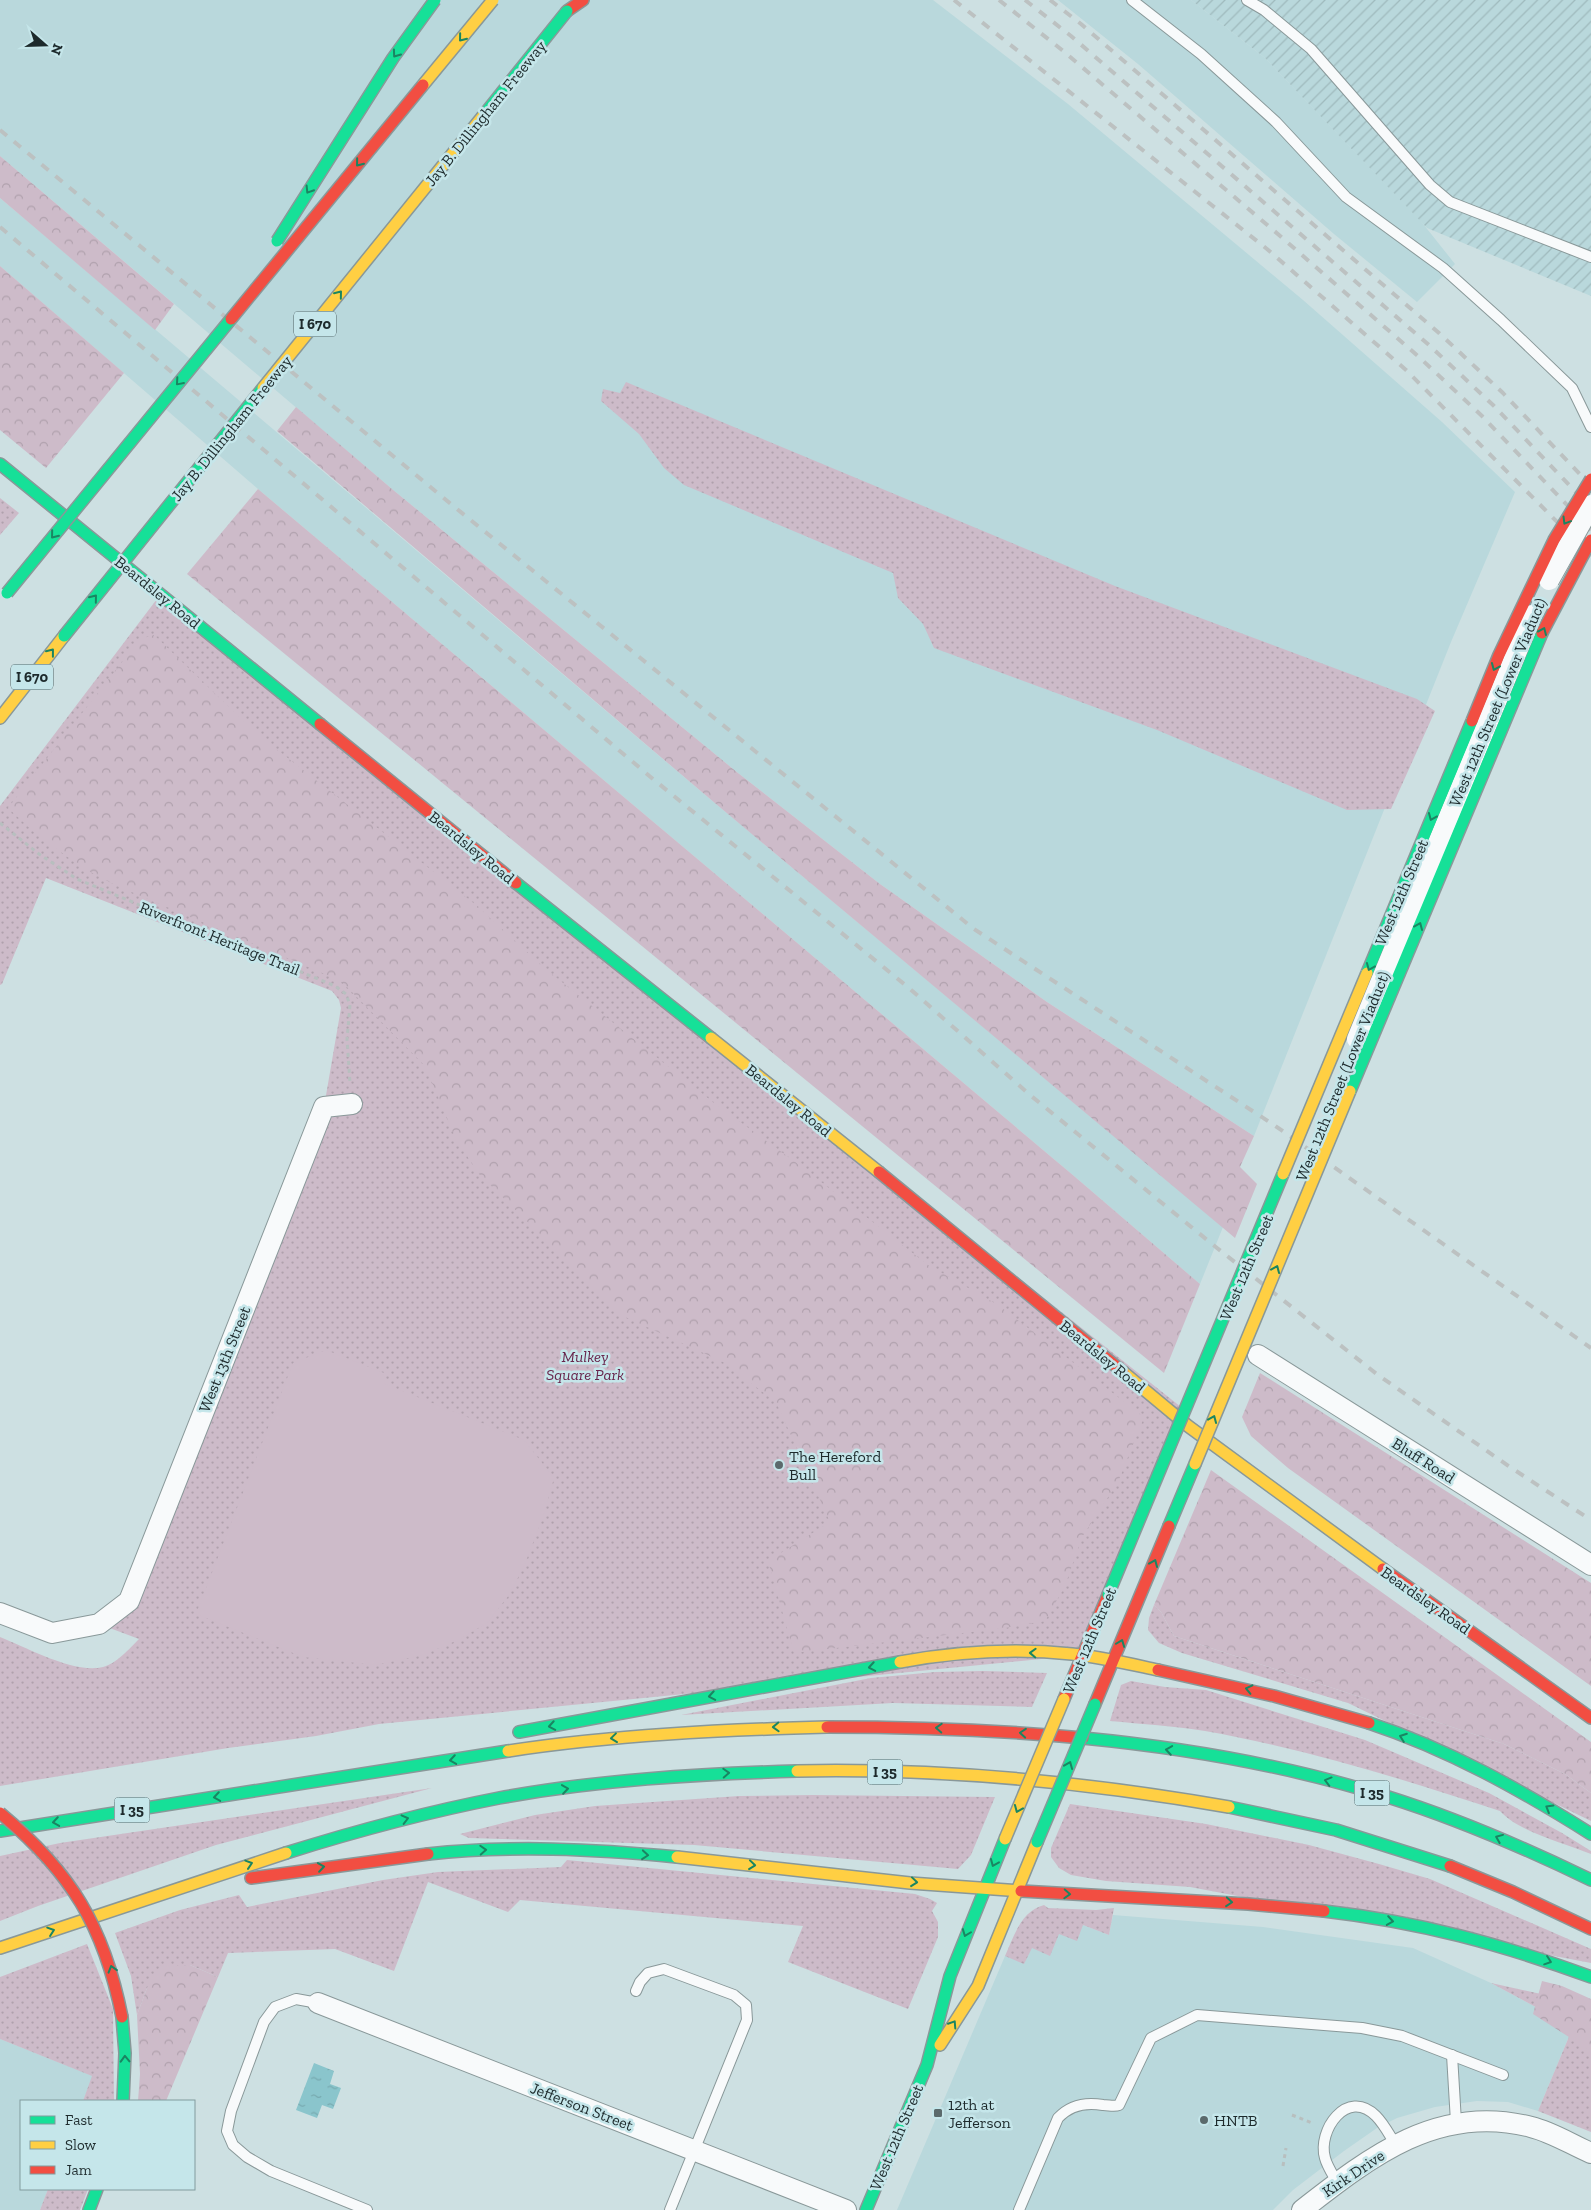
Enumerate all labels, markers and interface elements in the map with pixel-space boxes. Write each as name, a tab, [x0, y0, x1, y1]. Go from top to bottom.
north arrow	[20, 20, 70, 70]
one-way arrow	[459, 32, 468, 41]
street label: Jay B. Dillingham Freeway	[421, 36, 550, 190]
text: N	[47, 41, 67, 58]
one-way arrow	[393, 48, 403, 57]
one-way arrow	[356, 158, 365, 167]
one-way arrow	[306, 185, 315, 194]
one-way arrow	[333, 291, 341, 300]
road number: I 670	[294, 312, 336, 336]
street label: Jay B. Dillingham Freeway	[167, 351, 296, 505]
one-way arrow	[176, 376, 184, 385]
one-way arrow	[1562, 516, 1572, 525]
one-way arrow	[51, 529, 59, 538]
street label: Beardsley Road	[111, 552, 205, 633]
one-way arrow	[89, 595, 97, 604]
street label: West 12th Street (Lower Viaduct)	[1445, 595, 1550, 809]
one-way arrow	[1537, 627, 1547, 636]
one-way arrow	[46, 649, 54, 658]
one-way arrow	[1490, 662, 1501, 671]
road number: I 670	[11, 664, 53, 690]
street label: Beardsley Road	[425, 807, 519, 888]
one-way arrow	[1428, 812, 1439, 821]
street label: West 12th Street	[1371, 836, 1432, 948]
street label: Riverfront Heritage Trail	[137, 898, 303, 979]
one-way arrow	[1413, 922, 1423, 931]
one-way arrow	[1366, 962, 1376, 971]
street label: West 12th Street (Lower Viaduct)	[1292, 969, 1393, 1184]
street label: Beardsley Road	[742, 1060, 836, 1141]
street label: West 12th Street	[1216, 1211, 1277, 1323]
one-way arrow	[1270, 1266, 1280, 1274]
street label: West 13th Street	[195, 1303, 254, 1415]
street label: Beardsley Road	[1056, 1316, 1150, 1397]
park label: Mulkey Square Park	[546, 1347, 624, 1384]
one-way arrow	[1208, 1416, 1218, 1424]
street label: Bluff Road	[1389, 1434, 1459, 1487]
place label: The Hereford Bull	[789, 1447, 881, 1484]
marker: The Hereford Bull	[773, 1459, 785, 1471]
one-way arrow	[1147, 1559, 1158, 1568]
street label: Beardsley Road	[1377, 1563, 1474, 1638]
street label: West 12th Street	[1059, 1584, 1120, 1696]
one-way arrow	[1115, 1640, 1125, 1648]
one-way arrow	[1029, 1647, 1037, 1658]
one-way arrow	[867, 1661, 876, 1671]
one-way arrow	[1244, 1684, 1253, 1695]
one-way arrow	[708, 1691, 716, 1701]
one-way arrow	[548, 1720, 557, 1730]
one-way arrow	[772, 1722, 780, 1732]
one-way arrow	[934, 1722, 942, 1733]
one-way arrow	[1019, 1728, 1027, 1739]
one-way arrow	[610, 1732, 618, 1742]
one-way arrow	[1400, 1733, 1408, 1743]
one-way arrow	[1165, 1745, 1173, 1755]
one-way arrow	[449, 1755, 458, 1765]
road number: I 35	[868, 1760, 902, 1784]
one-way arrow	[1063, 1761, 1074, 1770]
one-way arrow	[723, 1767, 731, 1778]
one-way arrow	[1325, 1776, 1333, 1786]
road number: I 35	[1354, 1780, 1390, 1806]
one-way arrow	[561, 1784, 569, 1795]
one-way arrow	[212, 1792, 221, 1802]
road number: I 35	[114, 1798, 150, 1822]
one-way arrow	[1013, 1804, 1024, 1813]
one-way arrow	[1546, 1805, 1555, 1815]
one-way arrow	[401, 1814, 409, 1825]
one-way arrow	[52, 1817, 60, 1827]
one-way arrow	[1495, 1834, 1504, 1844]
one-way arrow	[479, 1844, 487, 1855]
one-way arrow	[641, 1849, 649, 1860]
one-way arrow	[990, 1858, 1001, 1867]
one-way arrow	[749, 1859, 757, 1870]
one-way arrow	[244, 1860, 253, 1870]
one-way arrow	[317, 1863, 326, 1873]
one-way arrow	[910, 1876, 918, 1887]
one-way arrow	[1063, 1888, 1071, 1899]
one-way arrow	[1225, 1896, 1233, 1907]
one-way arrow	[1387, 1915, 1395, 1926]
one-way arrow	[47, 1927, 55, 1937]
one-way arrow	[962, 1928, 972, 1937]
one-way arrow	[1543, 1955, 1551, 1965]
one-way arrow	[107, 1965, 117, 1974]
one-way arrow	[947, 2020, 956, 2030]
one-way arrow	[120, 2055, 130, 2062]
street label: Jefferson Street	[528, 2078, 636, 2135]
street label: West 12th Street	[866, 2081, 927, 2193]
place label: 12th at Jefferson	[948, 2095, 1012, 2132]
legend	[20, 2100, 195, 2190]
marker: 12th at Jefferson	[932, 2107, 944, 2119]
text: Fast	[65, 2111, 93, 2129]
place label: HNTB	[1214, 2111, 1258, 2130]
marker: HNTB	[1198, 2114, 1210, 2126]
text: Slow	[65, 2136, 97, 2154]
street label: Kirk Drive	[1319, 2146, 1388, 2201]
text: Jam	[65, 2161, 92, 2179]

